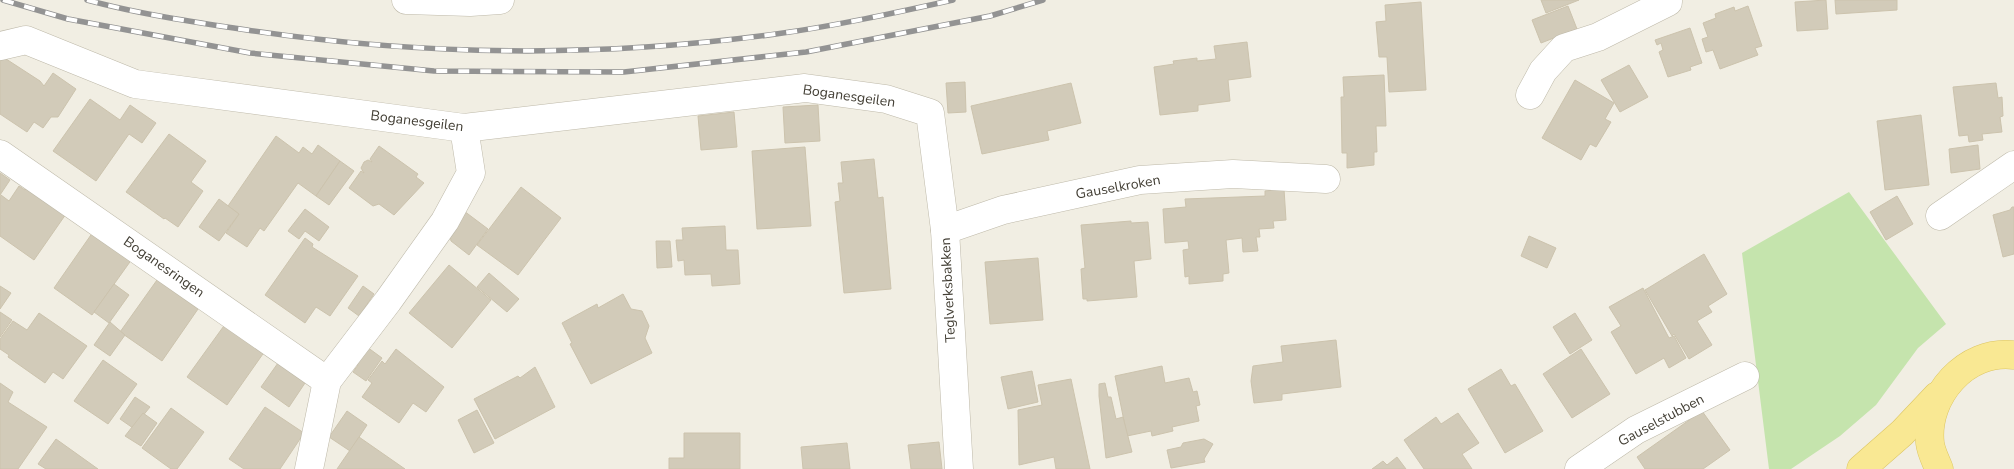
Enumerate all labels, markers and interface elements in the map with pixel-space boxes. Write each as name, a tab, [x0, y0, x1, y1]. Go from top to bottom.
street label: Boganesgeilen	[801, 80, 897, 112]
street label: Boganesgeilen	[369, 106, 465, 136]
street label: Gauselkroken	[1074, 170, 1162, 204]
street label: Boganesringen	[120, 232, 208, 302]
street label: Teglverksbakken	[936, 237, 960, 343]
street label: Gauselstubben	[1615, 389, 1707, 451]

